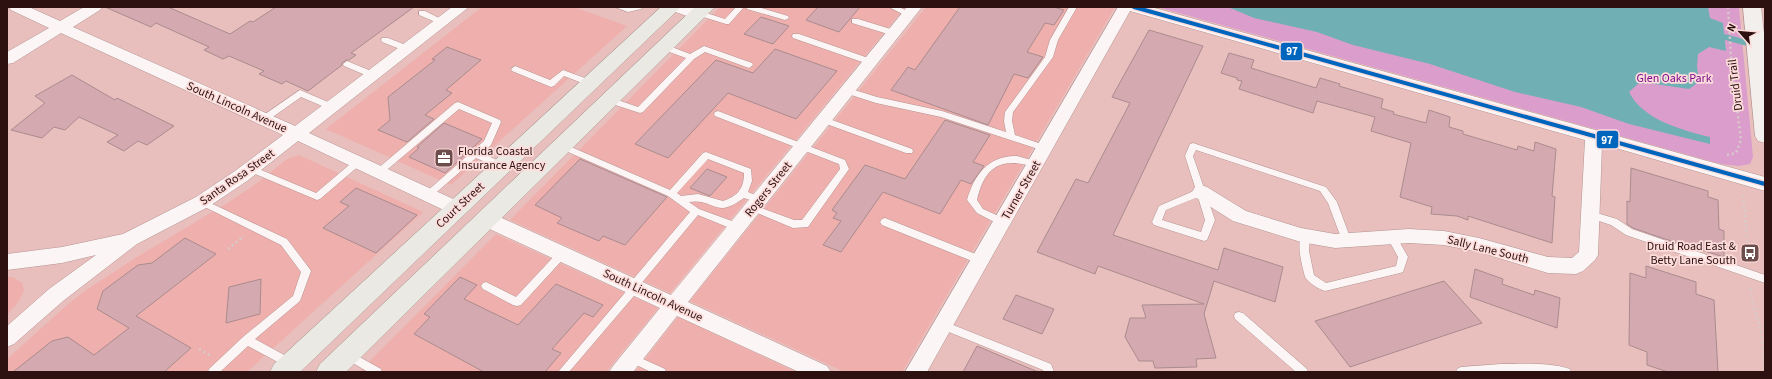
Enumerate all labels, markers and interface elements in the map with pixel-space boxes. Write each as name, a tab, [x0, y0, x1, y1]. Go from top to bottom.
north arrow	[1720, 12, 1760, 52]
text: N	[1723, 21, 1740, 34]
line badge: 97	[1280, 42, 1303, 61]
text: 97	[1286, 44, 1298, 59]
street label: Druid Trail	[1724, 58, 1747, 112]
park label: Glen Oaks Park	[1636, 70, 1712, 87]
street label: South Lincoln Avenue	[184, 78, 290, 137]
line badge: 97	[1596, 130, 1619, 149]
text: 97	[1601, 133, 1613, 148]
place label: Florida Coastal Insurance Agency	[458, 143, 546, 174]
street label: Santa Rosa Street	[196, 145, 278, 210]
office icon: Florida Coastal Insurance Agency	[433, 147, 455, 169]
street label: Rogers Street	[741, 158, 796, 221]
street label: Turner Street	[998, 158, 1045, 223]
street label: Court Street	[432, 178, 488, 232]
street label: Sally Lane South	[1445, 231, 1530, 268]
place label: Druid Road East & Betty Lane South	[1647, 238, 1737, 269]
bus stop icon: Druid Road East & Betty Lane South	[1739, 242, 1761, 264]
street label: South Lincoln Avenue	[600, 265, 706, 326]

